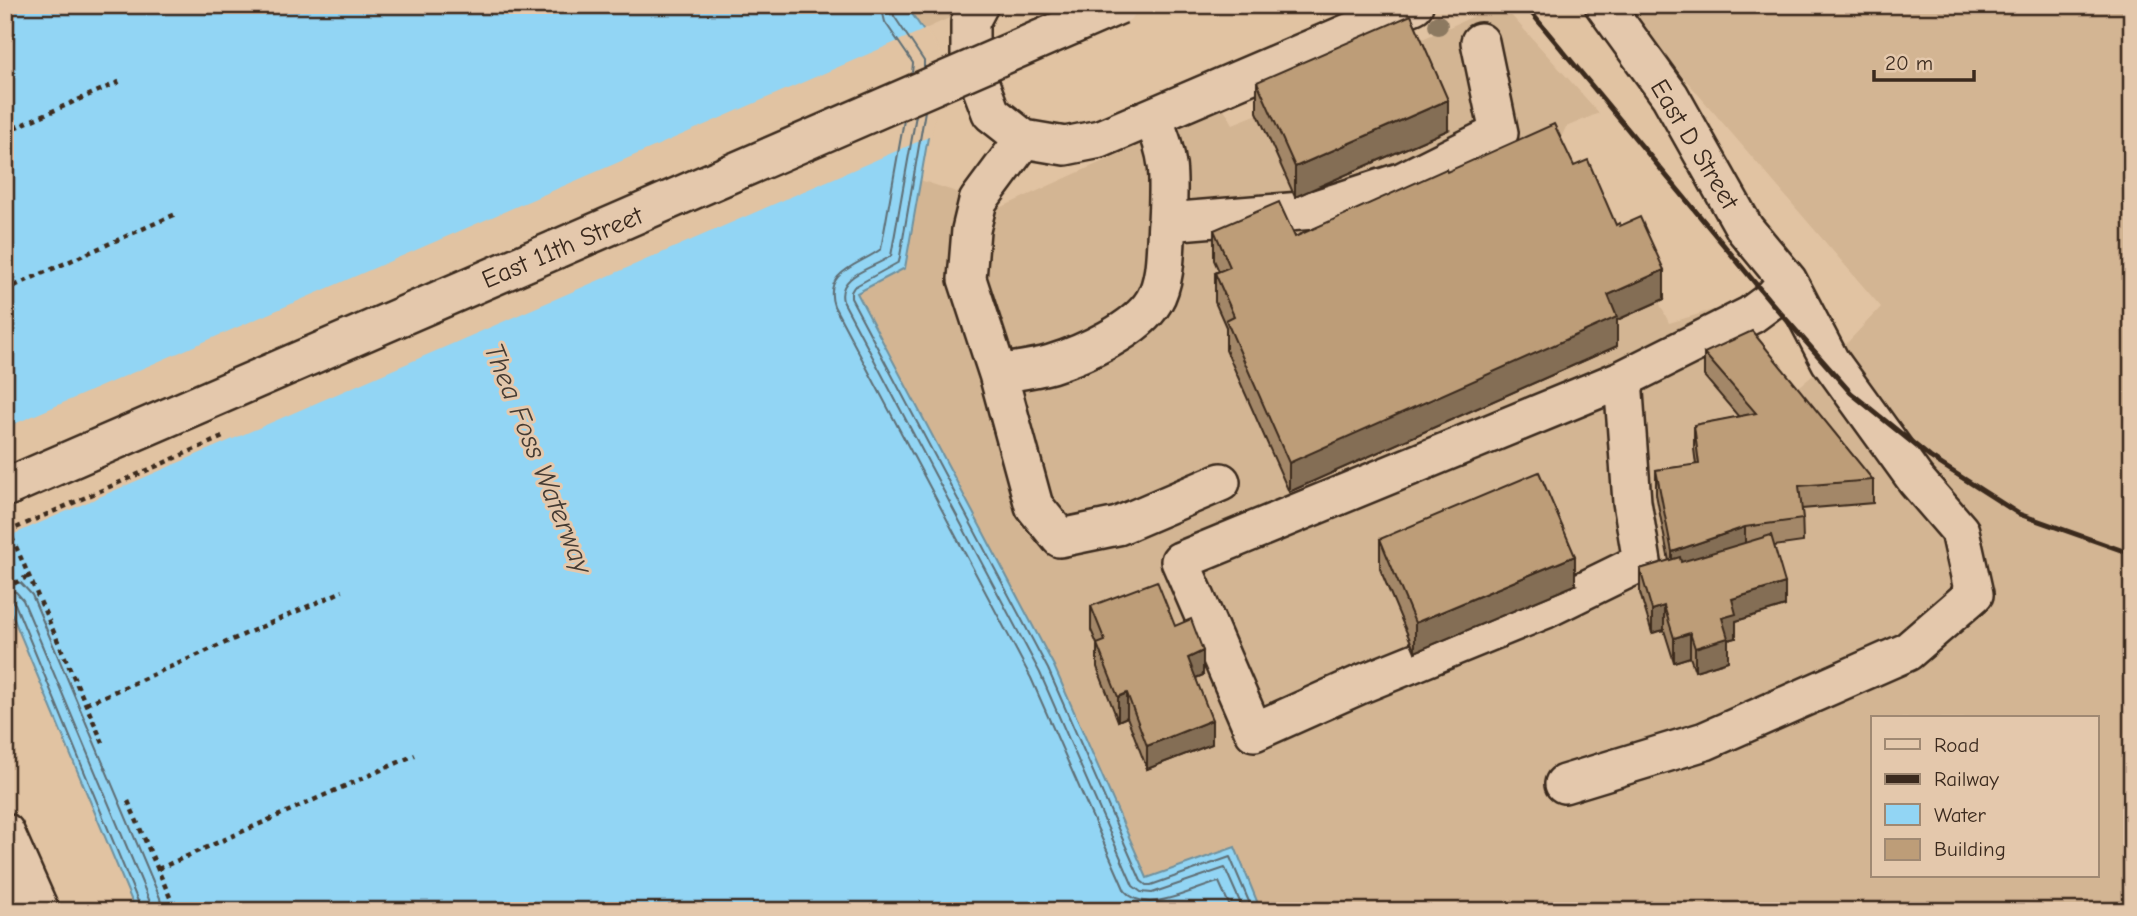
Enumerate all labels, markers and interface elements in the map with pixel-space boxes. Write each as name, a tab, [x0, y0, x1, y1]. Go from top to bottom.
scale bar	[1874, 38, 1974, 82]
text: 20 m	[1885, 51, 1933, 75]
street label: East D Street	[1644, 74, 1745, 216]
street label: East 11th Street	[477, 200, 649, 295]
water label: Thea Foss Waterway	[477, 339, 599, 580]
legend	[1871, 716, 2098, 878]
text: Road	[1934, 733, 1979, 757]
text: Railway	[1934, 767, 1999, 791]
text: Water	[1934, 803, 1987, 827]
text: Building	[1934, 837, 2006, 861]

